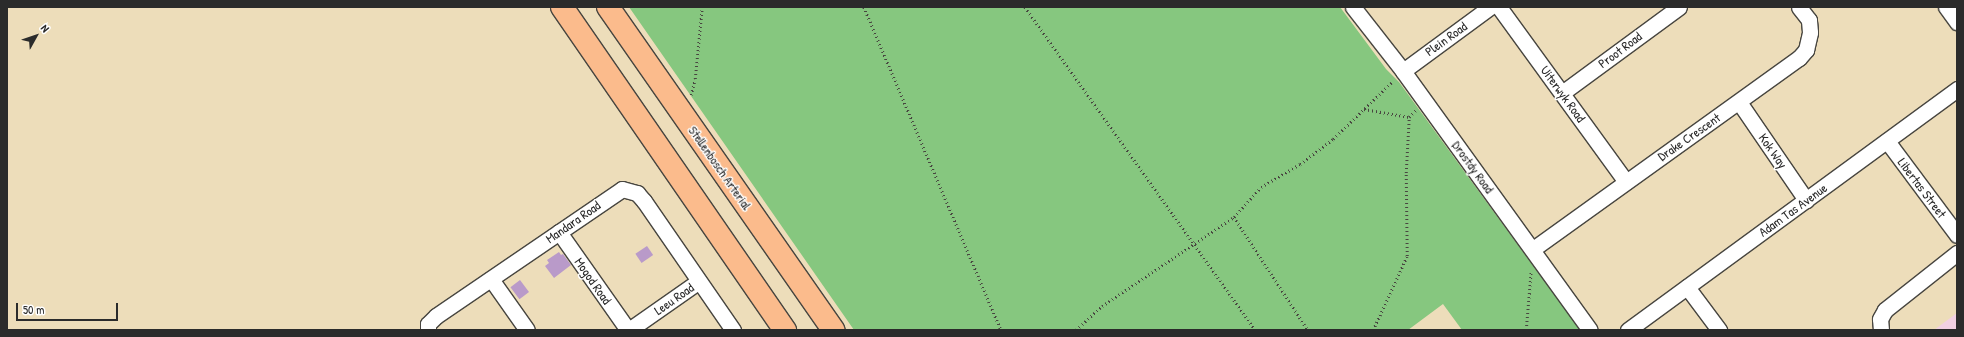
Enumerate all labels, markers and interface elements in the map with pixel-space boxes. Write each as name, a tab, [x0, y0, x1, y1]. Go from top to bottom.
north arrow	[16, 16, 56, 56]
street label: Plein Road	[1422, 19, 1470, 59]
text: N	[38, 22, 52, 35]
street label: Proot Road	[1595, 29, 1645, 71]
street label: Uiterwyk Road	[1537, 63, 1589, 125]
street label: Drake Crescent	[1655, 110, 1723, 164]
street label: Stellenbosch Arterial	[685, 123, 755, 213]
street label: Kok Way	[1755, 131, 1791, 171]
street label: Drostdy Road	[1449, 138, 1497, 196]
street label: Libertas Street	[1894, 155, 1950, 221]
street label: Adam Tas Avenue	[1756, 180, 1830, 240]
street label: Mandara Road	[543, 197, 603, 247]
street label: Mogod Road	[571, 255, 615, 307]
street label: Leeu Road	[651, 280, 697, 318]
scale bar	[18, 295, 120, 321]
text: 50 m	[23, 301, 44, 318]

